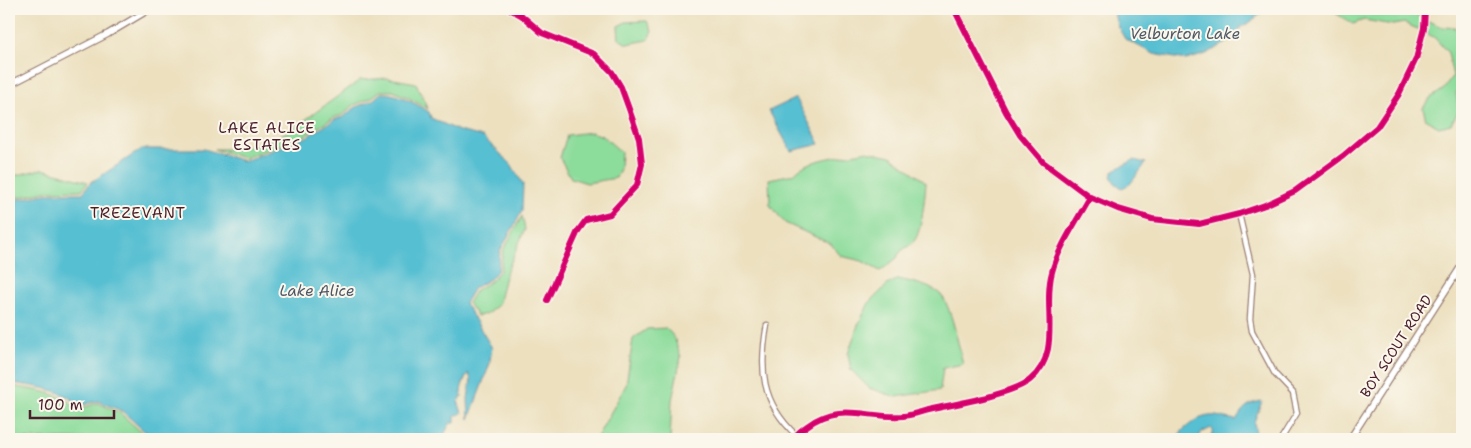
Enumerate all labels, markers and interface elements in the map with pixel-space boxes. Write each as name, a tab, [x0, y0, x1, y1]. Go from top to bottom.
water label: Velburton Lake	[1130, 24, 1240, 44]
district label: LAKE ALICE ESTATES	[218, 118, 316, 155]
district label: TREZEVANT	[90, 203, 186, 223]
water label: Lake Alice	[280, 281, 354, 301]
street label: BOY SCOUT ROAD	[1356, 291, 1436, 401]
scale bar	[30, 388, 114, 420]
text: 100 m	[38, 395, 83, 415]

